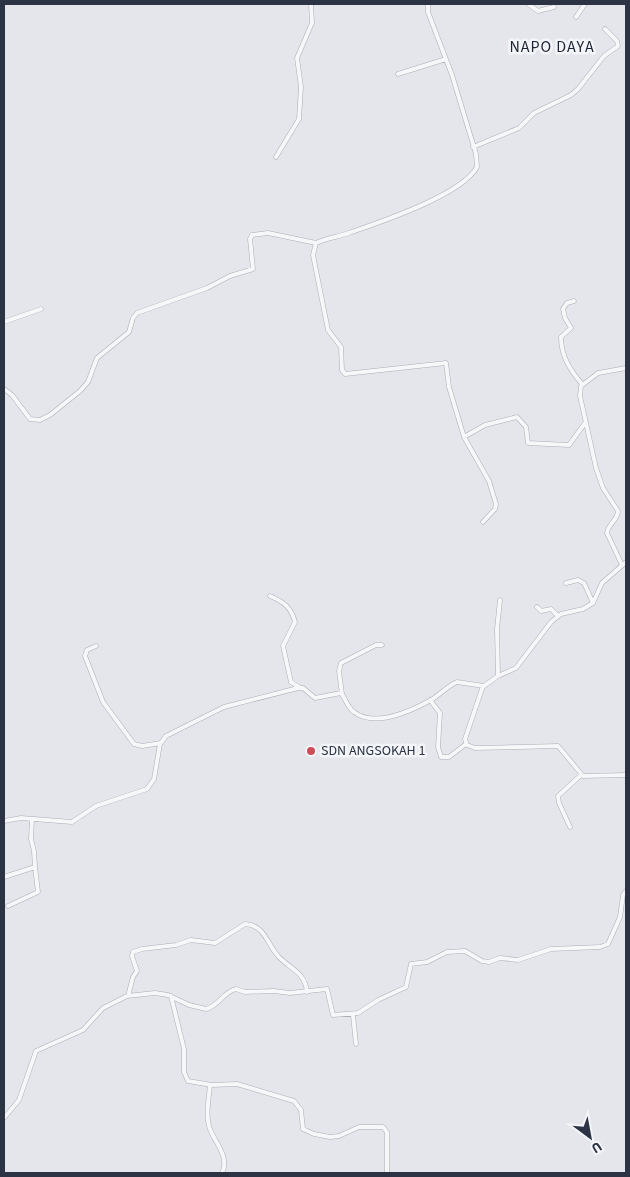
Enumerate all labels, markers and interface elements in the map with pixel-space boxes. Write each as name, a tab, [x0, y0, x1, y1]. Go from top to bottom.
district label: NAPO DAYA	[509, 36, 595, 58]
place label: SDN ANGSOKAH 1	[321, 741, 426, 761]
marker: SDN ANGSOKAH 1	[305, 745, 317, 757]
north arrow	[565, 1112, 615, 1162]
text: U	[587, 1136, 606, 1158]

